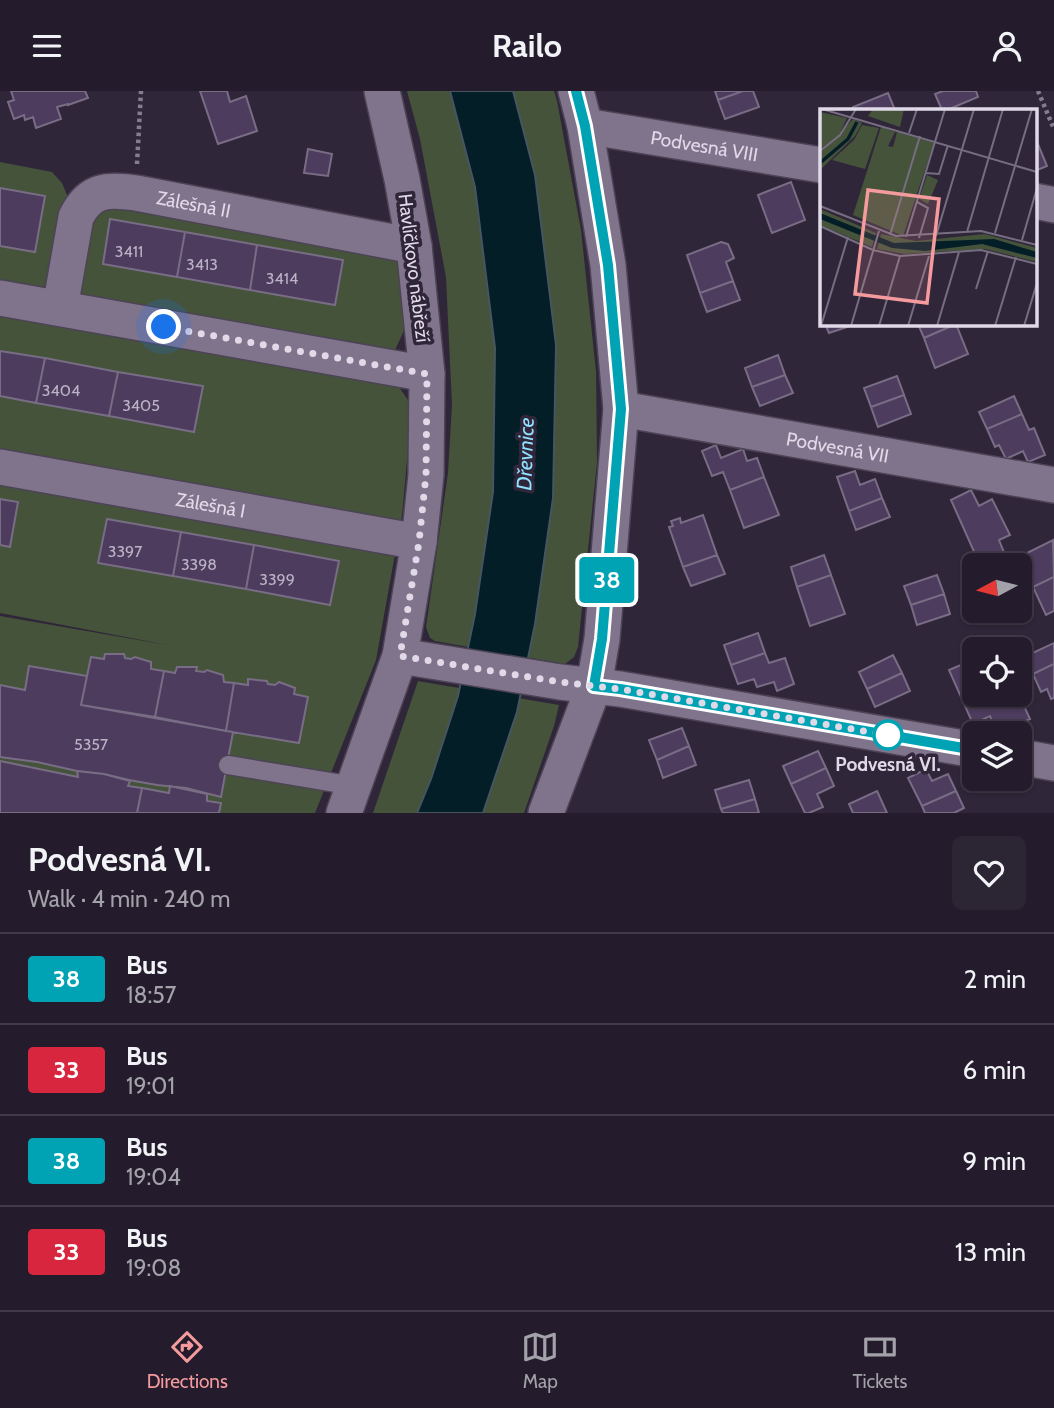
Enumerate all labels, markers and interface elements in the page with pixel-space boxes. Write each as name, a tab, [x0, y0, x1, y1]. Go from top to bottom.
text: Railo	[492, 26, 562, 65]
icon: menu	[28, 27, 66, 65]
icon: person	[988, 27, 1026, 65]
inset map	[820, 109, 1036, 325]
street label: Podvesná VIII	[649, 126, 760, 166]
street label: Zálešná II	[155, 186, 233, 222]
street label: Havlíčkovo nábřeží	[393, 192, 435, 344]
house number: 3411	[115, 242, 143, 261]
house number: 3413	[186, 255, 218, 274]
house number: 3414	[266, 269, 298, 288]
your location	[146, 309, 181, 344]
house number: 3404	[42, 381, 80, 400]
house number: 3405	[122, 396, 160, 415]
water label: Dřevnice	[511, 417, 539, 491]
street label: Podvesná VII	[785, 427, 891, 467]
street label: Zálešná I	[174, 487, 247, 522]
house number: 3397	[108, 542, 142, 561]
north arrow	[962, 553, 1032, 623]
map controls	[962, 553, 1032, 791]
house number: 3398	[181, 555, 217, 574]
line badge: 38	[576, 557, 638, 603]
text: 38	[593, 565, 621, 594]
house number: 3399	[259, 570, 295, 589]
button: locate	[962, 637, 1032, 707]
marker: Podvesná VI.	[873, 720, 903, 750]
button: layers	[962, 721, 1032, 791]
house number: 5357	[74, 735, 108, 754]
place label: Podvesná VI.	[835, 753, 941, 776]
button: heart	[952, 836, 1026, 910]
text: Podvesná VI.	[28, 839, 211, 879]
text: Walk · 4 min · 240 m	[28, 885, 230, 913]
text: Bus	[126, 949, 167, 981]
text: 2 min	[964, 963, 1026, 995]
text: 38	[53, 964, 80, 993]
text: 18:57	[126, 981, 176, 1009]
text: Bus	[126, 1040, 167, 1072]
text: 6 min	[963, 1054, 1026, 1086]
text: 33	[54, 1055, 79, 1084]
text: 19:01	[126, 1072, 175, 1100]
text: Bus	[126, 1131, 167, 1163]
text: 9 min	[963, 1145, 1026, 1177]
text: 38	[53, 1146, 80, 1175]
text: 19:04	[126, 1163, 181, 1191]
text: Bus	[126, 1222, 167, 1254]
text: 13 min	[955, 1236, 1026, 1268]
text: 33	[54, 1237, 79, 1266]
text: 19:08	[126, 1254, 181, 1282]
tab: Directions	[147, 1328, 228, 1393]
tab: Map	[521, 1328, 559, 1393]
tab: Tickets	[853, 1328, 907, 1393]

